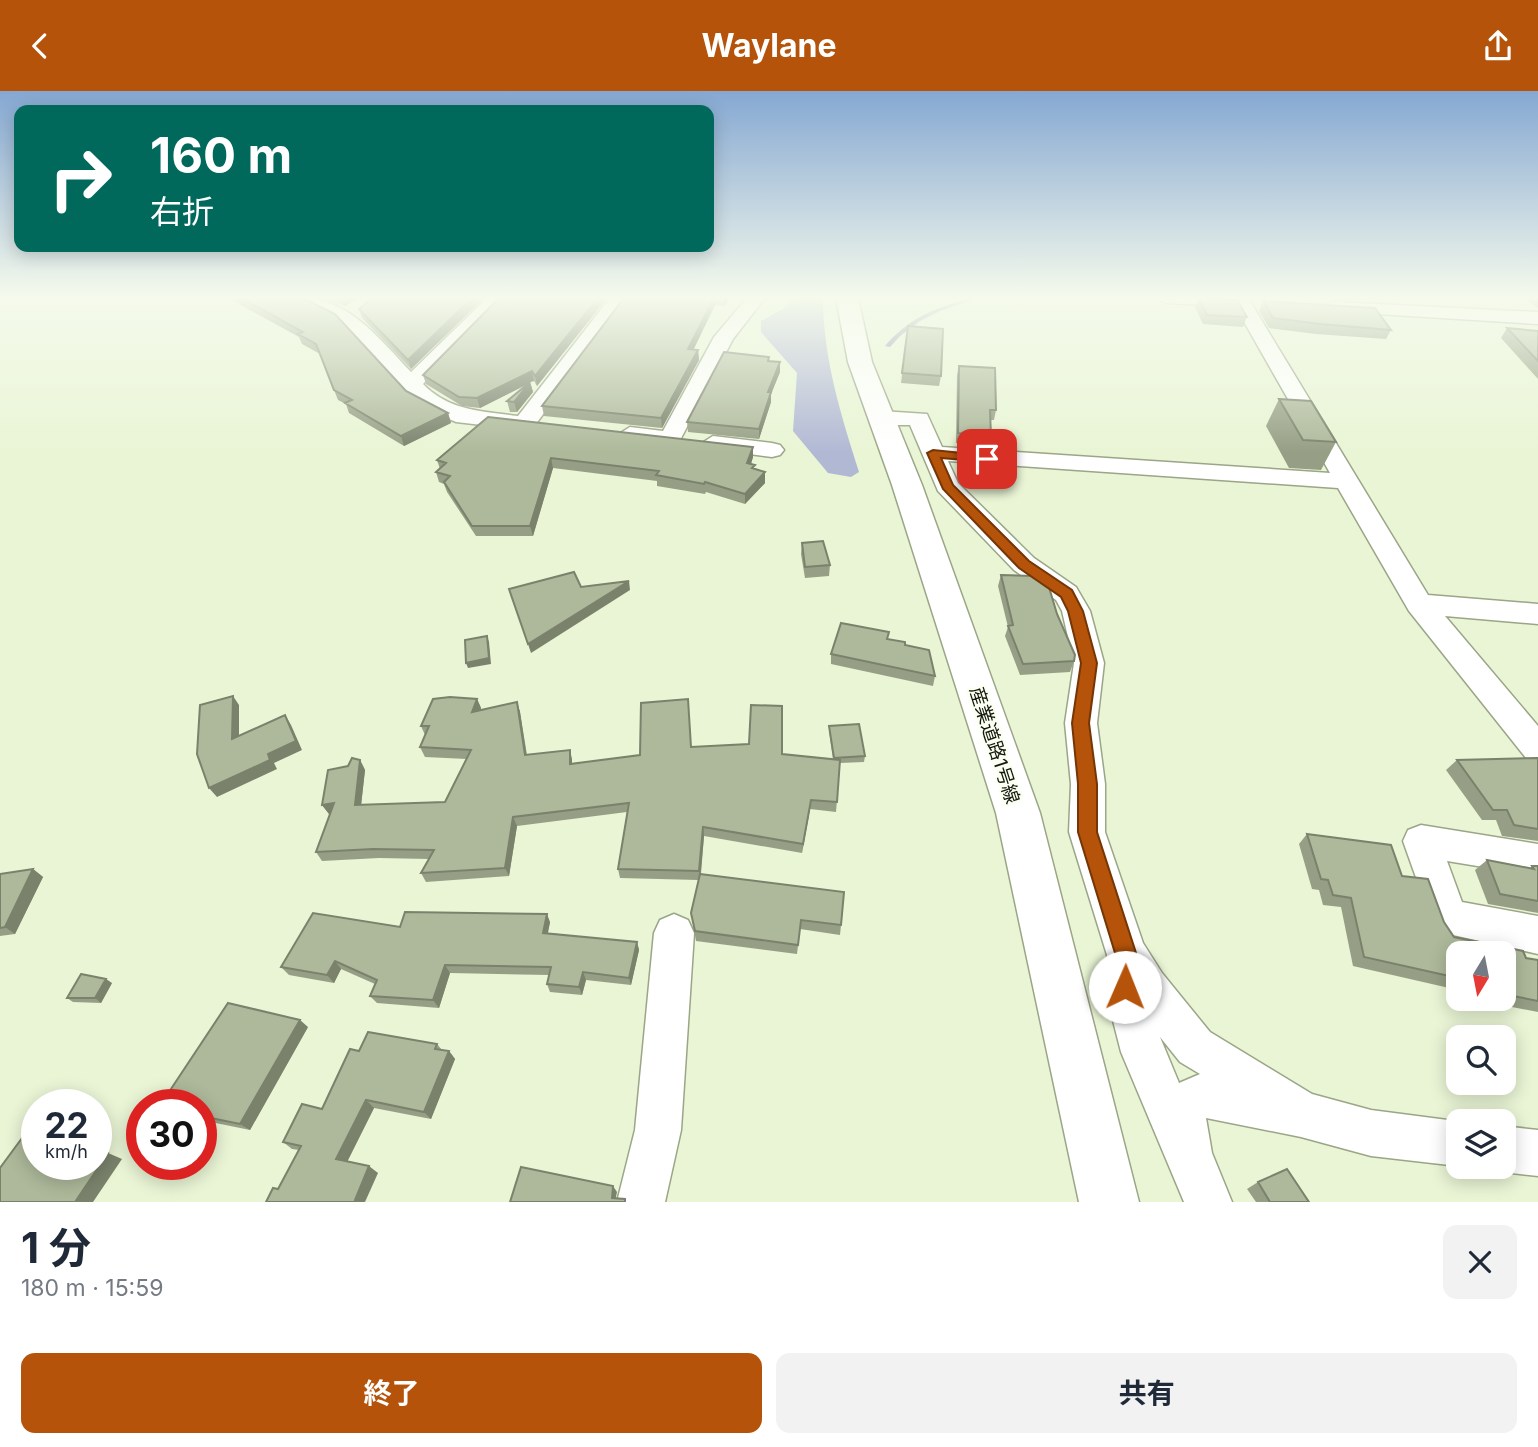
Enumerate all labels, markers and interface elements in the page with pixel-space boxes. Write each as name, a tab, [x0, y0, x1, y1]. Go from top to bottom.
text: Waylane	[702, 26, 836, 65]
icon: back	[21, 27, 59, 65]
icon: share	[1479, 27, 1517, 65]
text: 160 m	[150, 126, 292, 185]
icon: right	[35, 133, 126, 224]
text: 右折	[150, 192, 214, 231]
pin	[957, 429, 1017, 489]
icon: arrive	[968, 440, 1006, 478]
street label: 産業道路1号線	[965, 684, 1024, 807]
north arrow	[1446, 941, 1516, 1011]
map controls	[1446, 941, 1516, 1179]
position arrow	[1088, 950, 1162, 1024]
button: search	[1446, 1025, 1516, 1095]
speed limit sign: 30	[126, 1089, 217, 1180]
text: 22	[44, 1104, 89, 1146]
button: layers	[1446, 1109, 1516, 1179]
text: km/h	[45, 1141, 88, 1162]
text: 1 分	[21, 1222, 91, 1273]
button: close	[1443, 1225, 1517, 1299]
text: 180 m · 15:59	[21, 1274, 163, 1302]
button: 終了	[21, 1353, 762, 1433]
button: 共有	[776, 1353, 1517, 1433]

